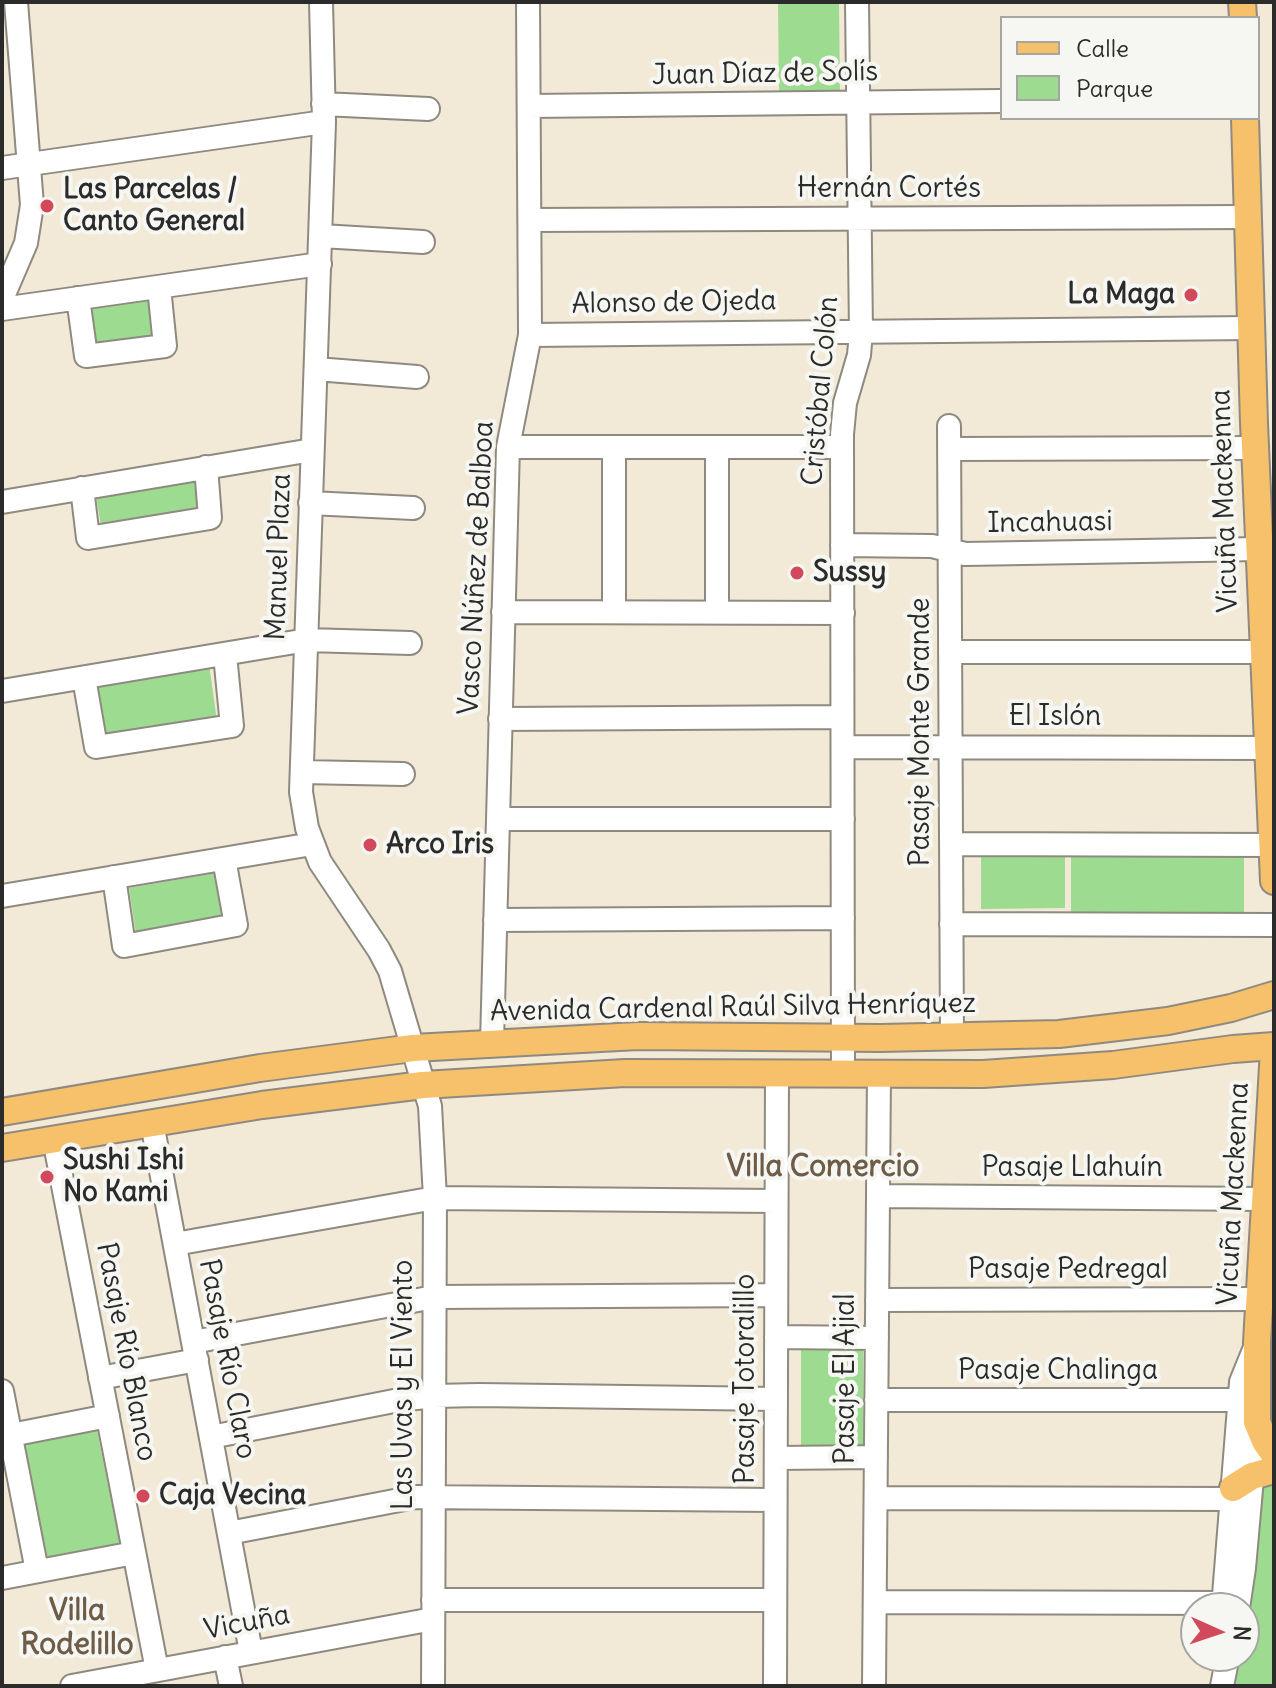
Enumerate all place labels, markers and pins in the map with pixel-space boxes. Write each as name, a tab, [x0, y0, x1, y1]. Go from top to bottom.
place label: Las Parcelas / Canto General	[63, 173, 245, 239]
marker: Las Parcelas / Canto General	[38, 197, 56, 215]
place label: La Maga	[1067, 278, 1175, 312]
marker: La Maga	[1182, 286, 1200, 304]
place label: Sussy	[813, 556, 886, 590]
marker: Sussy	[788, 564, 806, 582]
place label: Arco Iris	[386, 828, 494, 862]
marker: Arco Iris	[361, 836, 379, 854]
place label: Sushi Ishi No Kami	[63, 1144, 184, 1210]
marker: Sushi Ishi No Kami	[38, 1168, 56, 1186]
place label: Caja Vecina	[159, 1479, 306, 1513]
marker: Caja Vecina	[134, 1487, 152, 1505]

